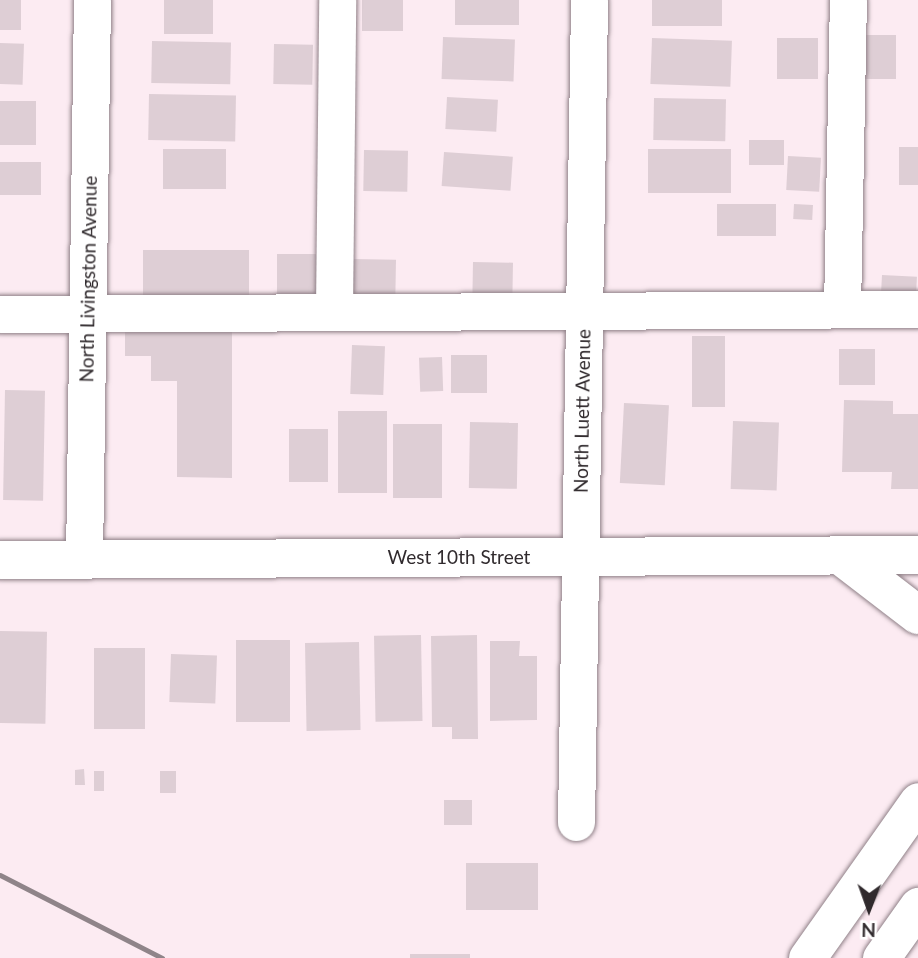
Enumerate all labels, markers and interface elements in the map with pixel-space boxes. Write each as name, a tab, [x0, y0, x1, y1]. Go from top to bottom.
street label: North Livingston Avenue	[75, 175, 101, 383]
street label: North Luett Avenue	[569, 328, 595, 494]
street label: West 10th Street	[388, 546, 530, 568]
north arrow	[834, 874, 904, 944]
text: N	[861, 919, 876, 942]

